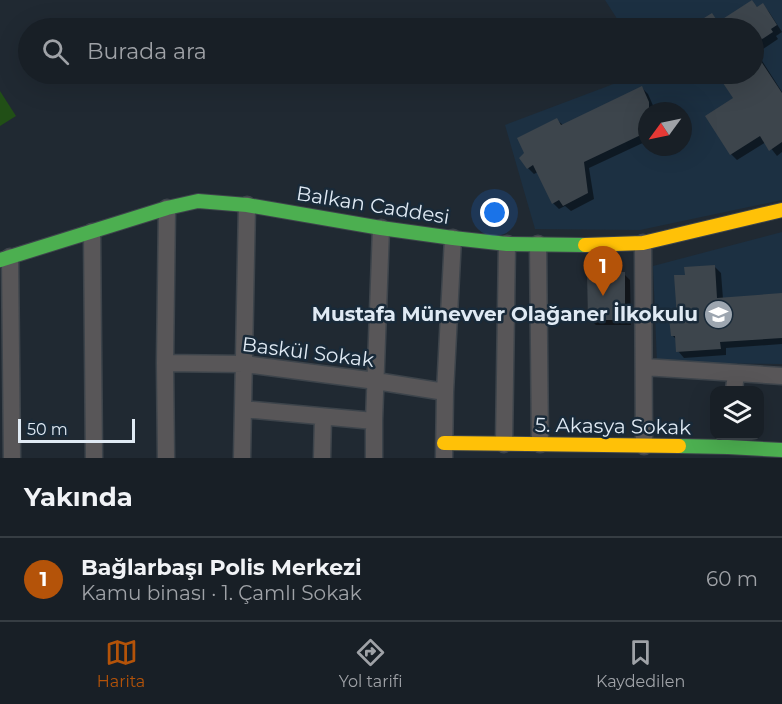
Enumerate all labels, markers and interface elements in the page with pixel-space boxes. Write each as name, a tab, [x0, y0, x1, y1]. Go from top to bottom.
search box	[18, 18, 764, 84]
icon: search	[39, 35, 72, 68]
text: Burada ara	[87, 38, 207, 65]
north arrow	[638, 102, 692, 156]
street label: Balkan Caddesi	[295, 181, 451, 229]
your location	[480, 198, 509, 227]
pin: 1	[584, 246, 622, 296]
school or university icon: Mustafa Münevver Olağaner İlkokulu	[703, 298, 735, 330]
place label: Mustafa Münevver Olağaner İlkokulu	[312, 302, 698, 326]
street label: Baskül Sokak	[241, 332, 375, 372]
map controls	[710, 386, 764, 440]
button: layers	[710, 386, 764, 440]
street label: 5. Akasya Sokak	[535, 413, 691, 439]
scale bar	[18, 416, 135, 444]
text: 50 m	[27, 420, 68, 439]
text: Yakında	[24, 481, 133, 513]
text: Bağlarbaşı Polis Merkezi	[81, 554, 362, 581]
text: 1	[40, 567, 47, 591]
text: 60 m	[706, 567, 758, 591]
text: Kamu binası · 1. Çamlı Sokak	[81, 581, 362, 605]
tab: Harita	[97, 636, 145, 691]
tab: Yol tarifi	[339, 636, 403, 691]
tab: Kaydedilen	[596, 636, 685, 691]

